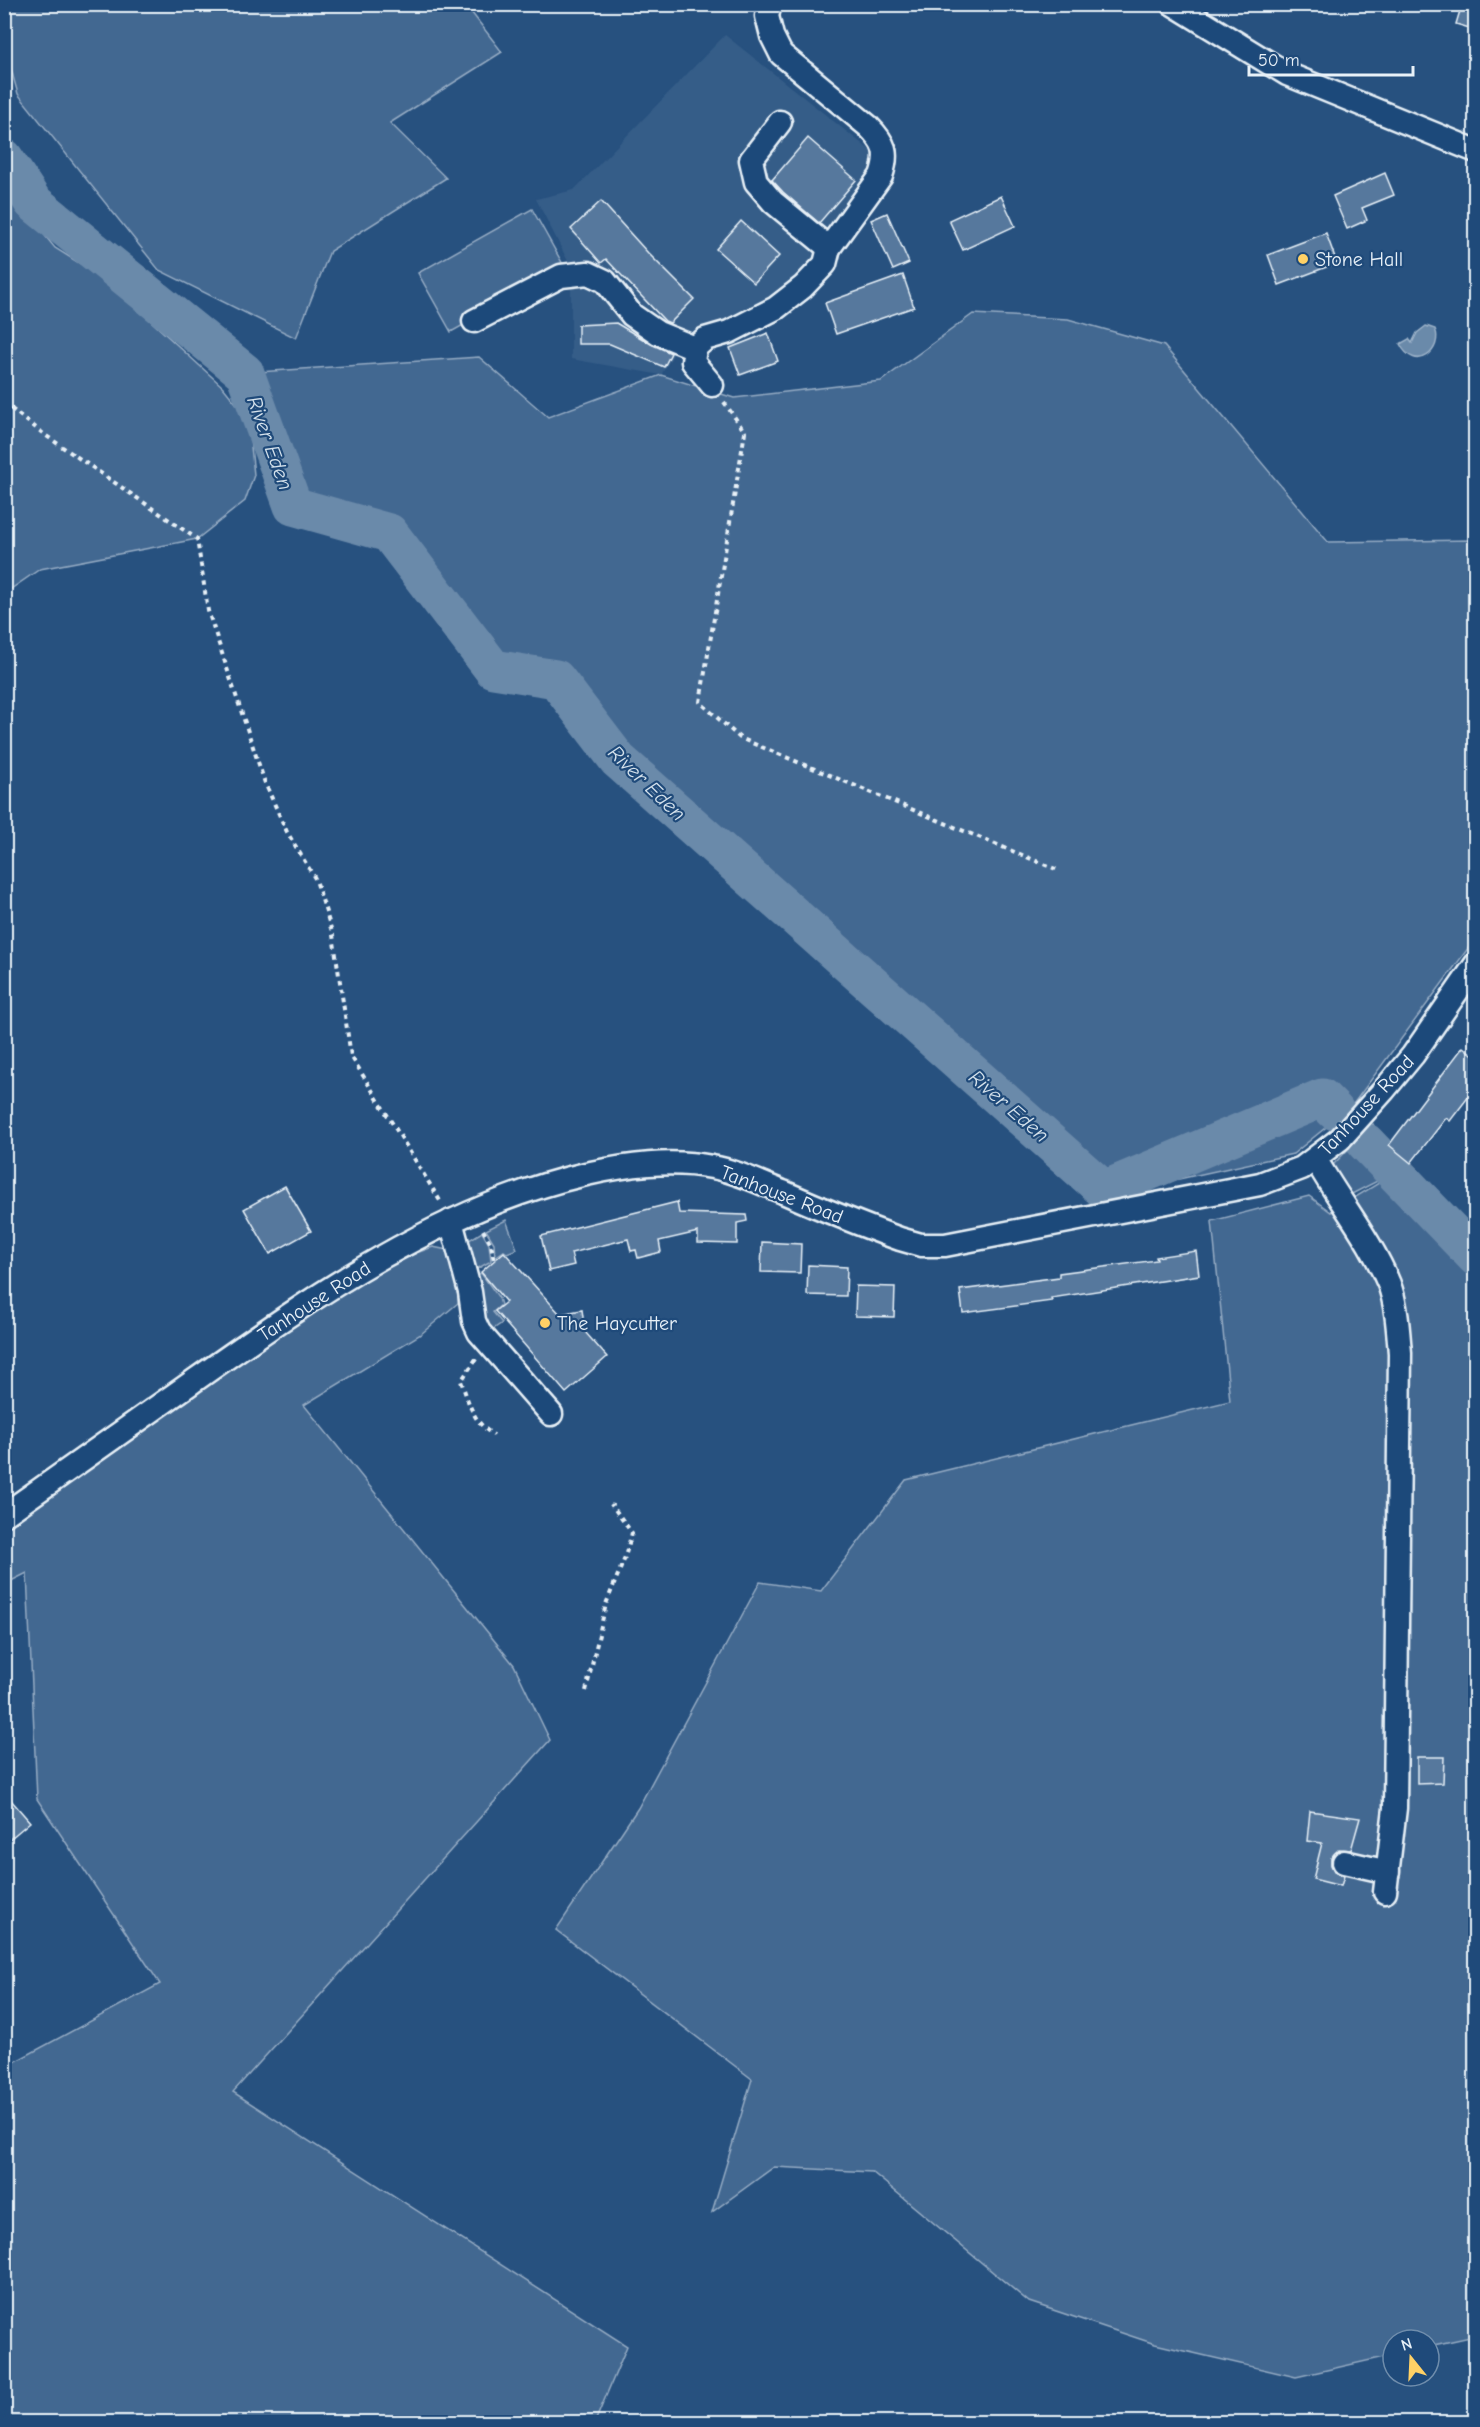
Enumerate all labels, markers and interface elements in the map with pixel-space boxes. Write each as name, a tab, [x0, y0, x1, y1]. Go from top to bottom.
scale bar	[1249, 39, 1412, 77]
text: 50 m	[1258, 50, 1300, 71]
place label: Stone Hall	[1315, 248, 1403, 271]
marker: Stone Hall	[1296, 252, 1310, 266]
water label: River Eden	[242, 393, 298, 493]
water label: River Eden	[603, 740, 691, 826]
street label: Tanhouse Road	[1314, 1050, 1419, 1161]
water label: River Eden	[964, 1065, 1054, 1147]
street label: Tanhouse Road	[717, 1161, 846, 1228]
street label: Tanhouse Road	[254, 1256, 375, 1346]
place label: The Haycutter	[557, 1312, 677, 1335]
marker: The Haycutter	[538, 1316, 552, 1330]
north arrow	[1381, 2328, 1441, 2388]
text: N	[1399, 2335, 1414, 2355]

